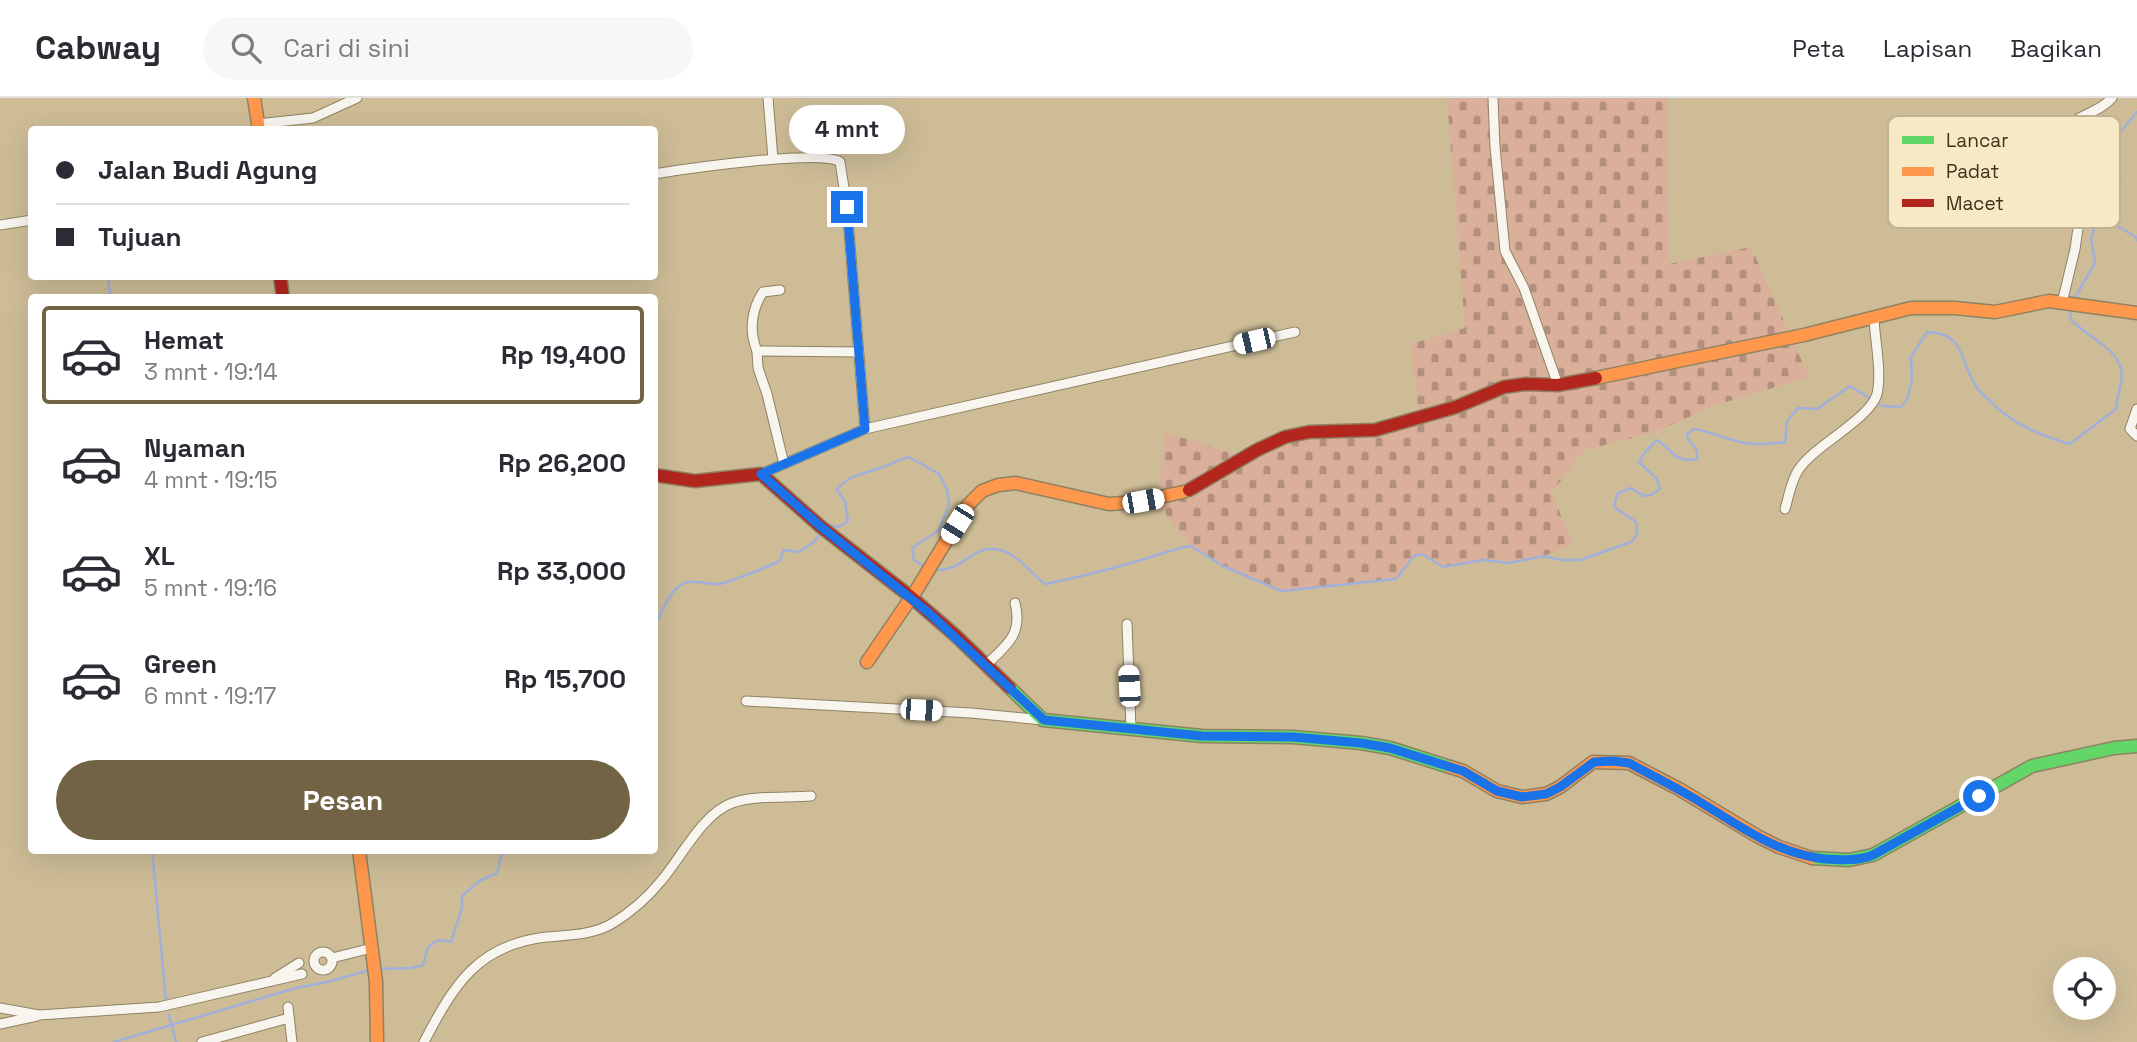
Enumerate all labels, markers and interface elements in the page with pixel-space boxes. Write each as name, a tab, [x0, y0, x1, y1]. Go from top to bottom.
search box	[203, 17, 693, 80]
text: Cabway	[35, 27, 161, 69]
icon: search	[227, 29, 265, 67]
text: Cari di sini	[283, 31, 410, 65]
text: Peta	[1792, 33, 1845, 64]
text: Lapisan	[1883, 33, 1972, 64]
text: Bagikan	[2010, 33, 2102, 64]
callout: 4 mnt	[789, 105, 905, 154]
text: 4 mnt	[815, 114, 879, 144]
legend	[1888, 116, 2120, 228]
text: Lancar	[1946, 128, 2008, 153]
text: Jalan Budi Agung	[98, 153, 317, 187]
text: Padat	[1946, 159, 1999, 184]
route end	[831, 191, 863, 223]
text: Macet	[1946, 191, 2004, 216]
text: Tujuan	[98, 220, 181, 254]
text: Hemat	[144, 323, 224, 357]
icon: car	[60, 324, 123, 387]
car	[1232, 326, 1277, 356]
text: Rp 19,400	[501, 338, 626, 372]
text: 3 mnt · 19:14	[144, 357, 278, 387]
text: Nyaman	[144, 431, 246, 465]
icon: car	[60, 432, 123, 495]
text: Rp 26,200	[498, 446, 626, 480]
text: 4 mnt · 19:15	[144, 465, 277, 495]
car	[1121, 487, 1166, 515]
car	[937, 501, 978, 547]
text: XL	[144, 539, 175, 573]
icon: car	[60, 540, 123, 603]
text: Rp 33,000	[497, 554, 626, 588]
text: 5 mnt · 19:16	[144, 573, 277, 603]
text: Green	[144, 647, 217, 681]
icon: car	[60, 648, 123, 711]
text: Rp 15,700	[504, 662, 626, 696]
car	[1118, 664, 1141, 708]
text: 6 mnt · 19:17	[144, 681, 276, 711]
car	[900, 698, 943, 722]
button: Pesan	[56, 760, 630, 840]
route start	[1963, 780, 1995, 812]
map controls	[2053, 957, 2116, 1020]
button: locate	[2053, 957, 2116, 1020]

